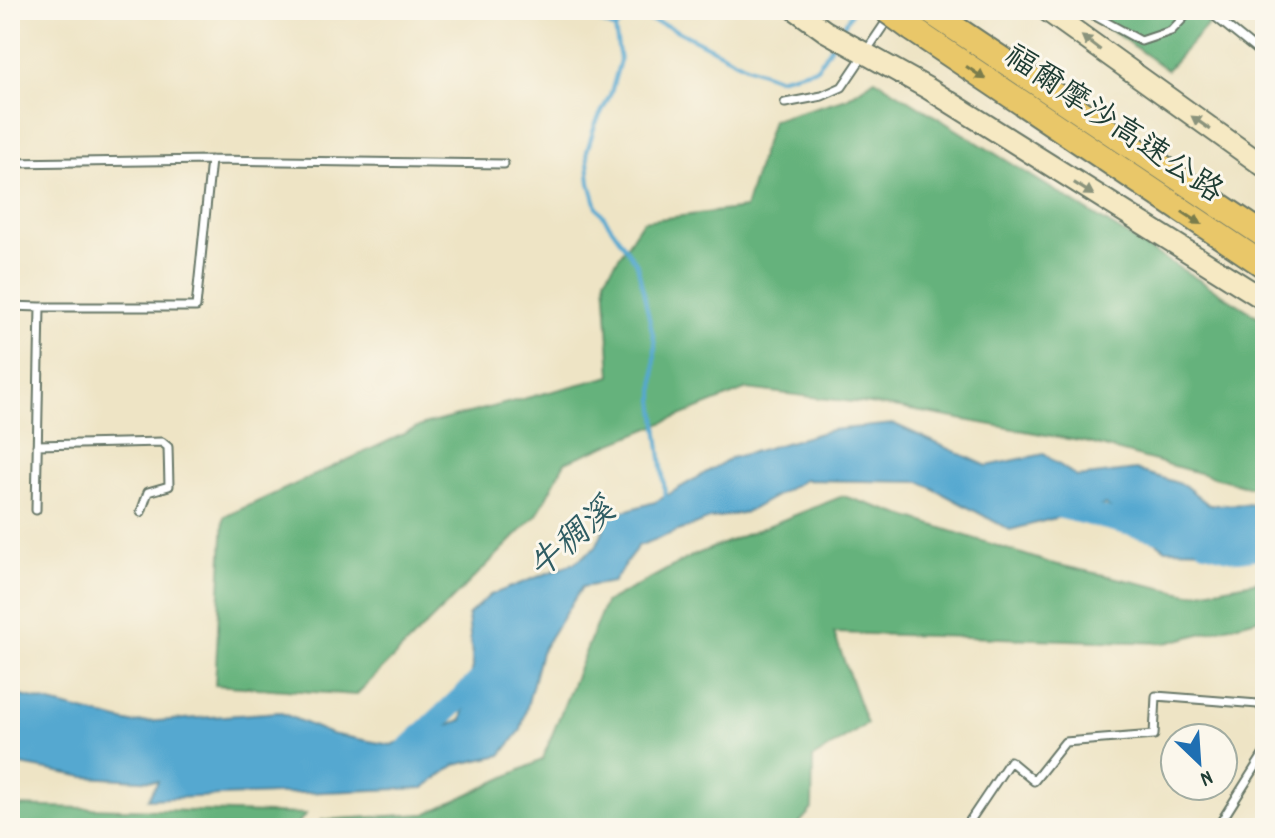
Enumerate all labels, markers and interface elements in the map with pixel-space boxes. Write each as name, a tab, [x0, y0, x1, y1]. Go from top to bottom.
street label: 福爾摩沙高速公路	[993, 35, 1231, 217]
one-way arrow	[1080, 36, 1101, 51]
one-way arrow	[966, 65, 987, 80]
one-way arrow	[1190, 116, 1211, 131]
one-way arrow	[1073, 182, 1095, 196]
one-way arrow	[1181, 211, 1202, 226]
water label: 牛稠溪	[519, 488, 630, 593]
north arrow	[1159, 722, 1239, 802]
text: N	[1194, 761, 1217, 793]

